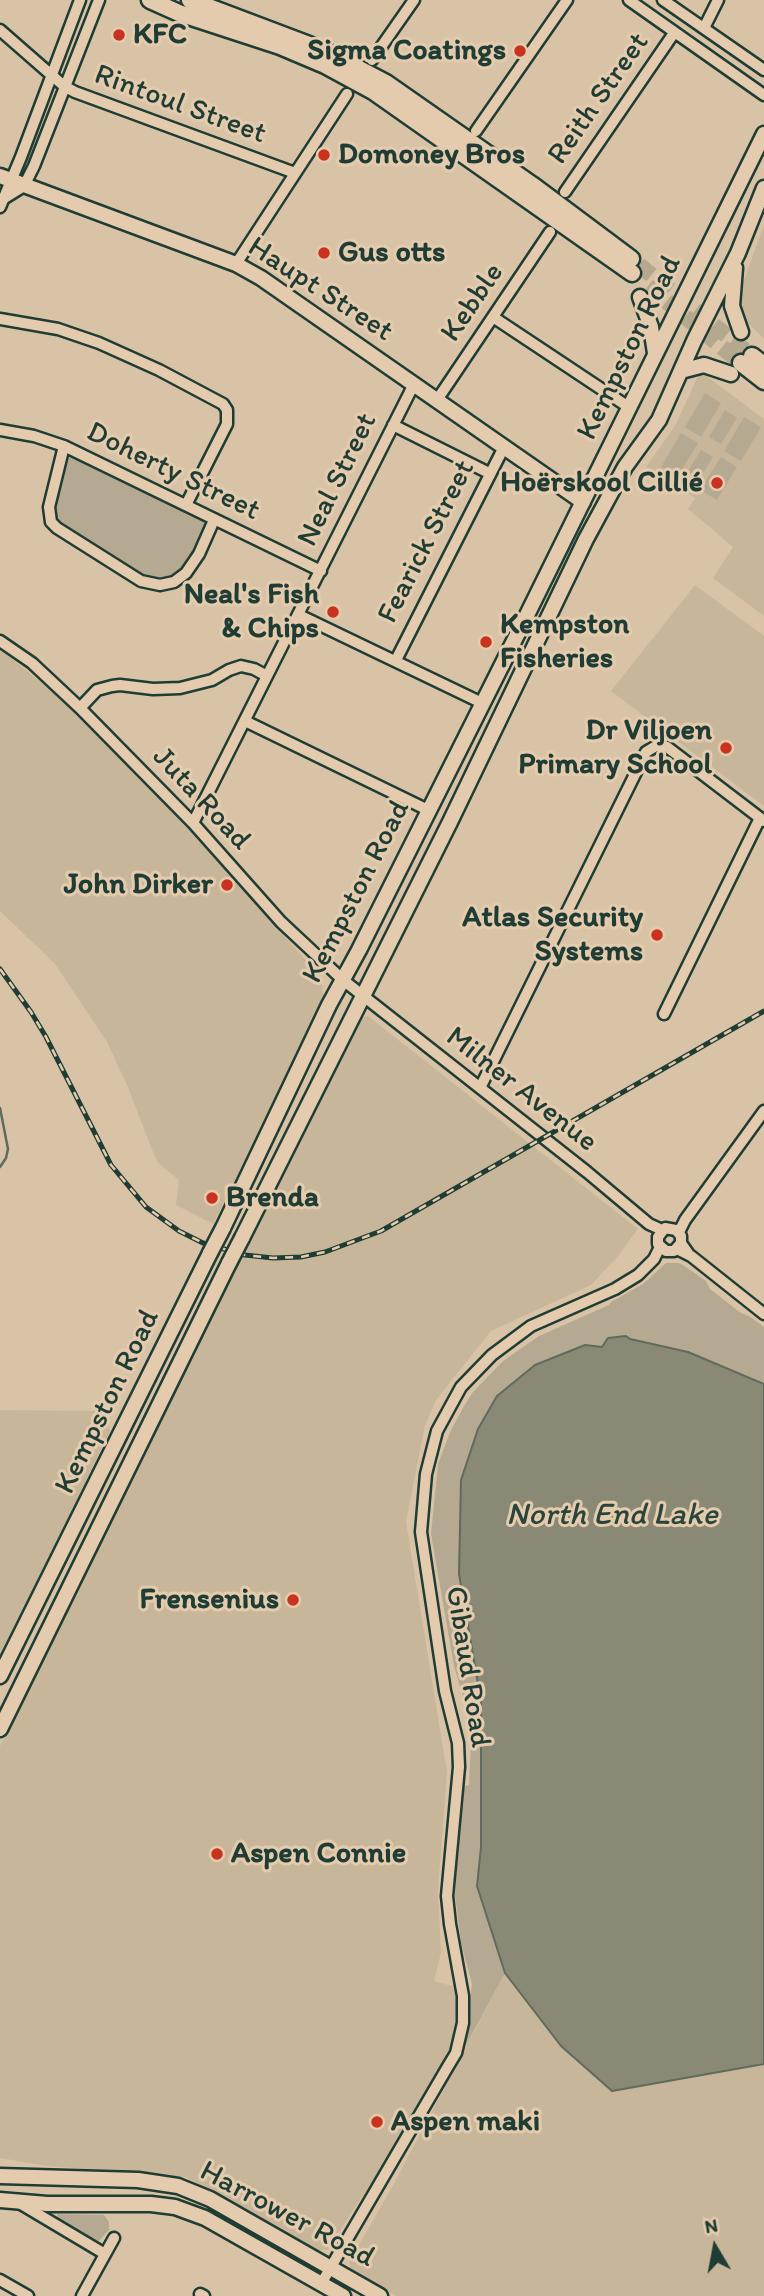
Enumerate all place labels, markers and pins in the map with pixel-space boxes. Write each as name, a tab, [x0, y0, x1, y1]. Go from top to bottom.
place label: KFC	[133, 17, 187, 53]
marker: KFC	[111, 27, 127, 43]
place label: Sigma Coatings	[307, 33, 506, 69]
marker: Sigma Coatings	[512, 43, 528, 59]
place label: Domoney Bros	[338, 137, 525, 173]
marker: Domoney Bros	[316, 147, 332, 163]
place label: Gus otts	[338, 235, 445, 271]
marker: Gus otts	[316, 245, 332, 261]
place label: Hoërskool Cillié	[500, 465, 703, 501]
marker: Hoërskool Cillié	[709, 475, 725, 491]
place label: Neal's Fish & Chips	[184, 577, 319, 648]
marker: Neal's Fish & Chips	[325, 604, 341, 620]
place label: Kempston Fisheries	[500, 607, 629, 678]
marker: Kempston Fisheries	[478, 634, 494, 650]
place label: Dr Viljoen Primary School	[518, 713, 712, 784]
marker: Dr Viljoen Primary School	[718, 740, 734, 756]
place label: John Dirker	[64, 867, 213, 903]
marker: John Dirker	[219, 877, 235, 893]
place label: Atlas Security Systems	[462, 900, 643, 970]
marker: Atlas Security Systems	[649, 927, 665, 943]
place label: Brenda	[226, 1180, 319, 1216]
marker: Brenda	[204, 1190, 220, 1206]
place label: Frensenius	[139, 1582, 279, 1618]
marker: Frensenius	[285, 1592, 301, 1608]
place label: Aspen Connie	[231, 1836, 406, 1872]
marker: Aspen Connie	[209, 1846, 225, 1862]
place label: Aspen maki	[391, 2104, 540, 2140]
marker: Aspen maki	[369, 2114, 385, 2130]

